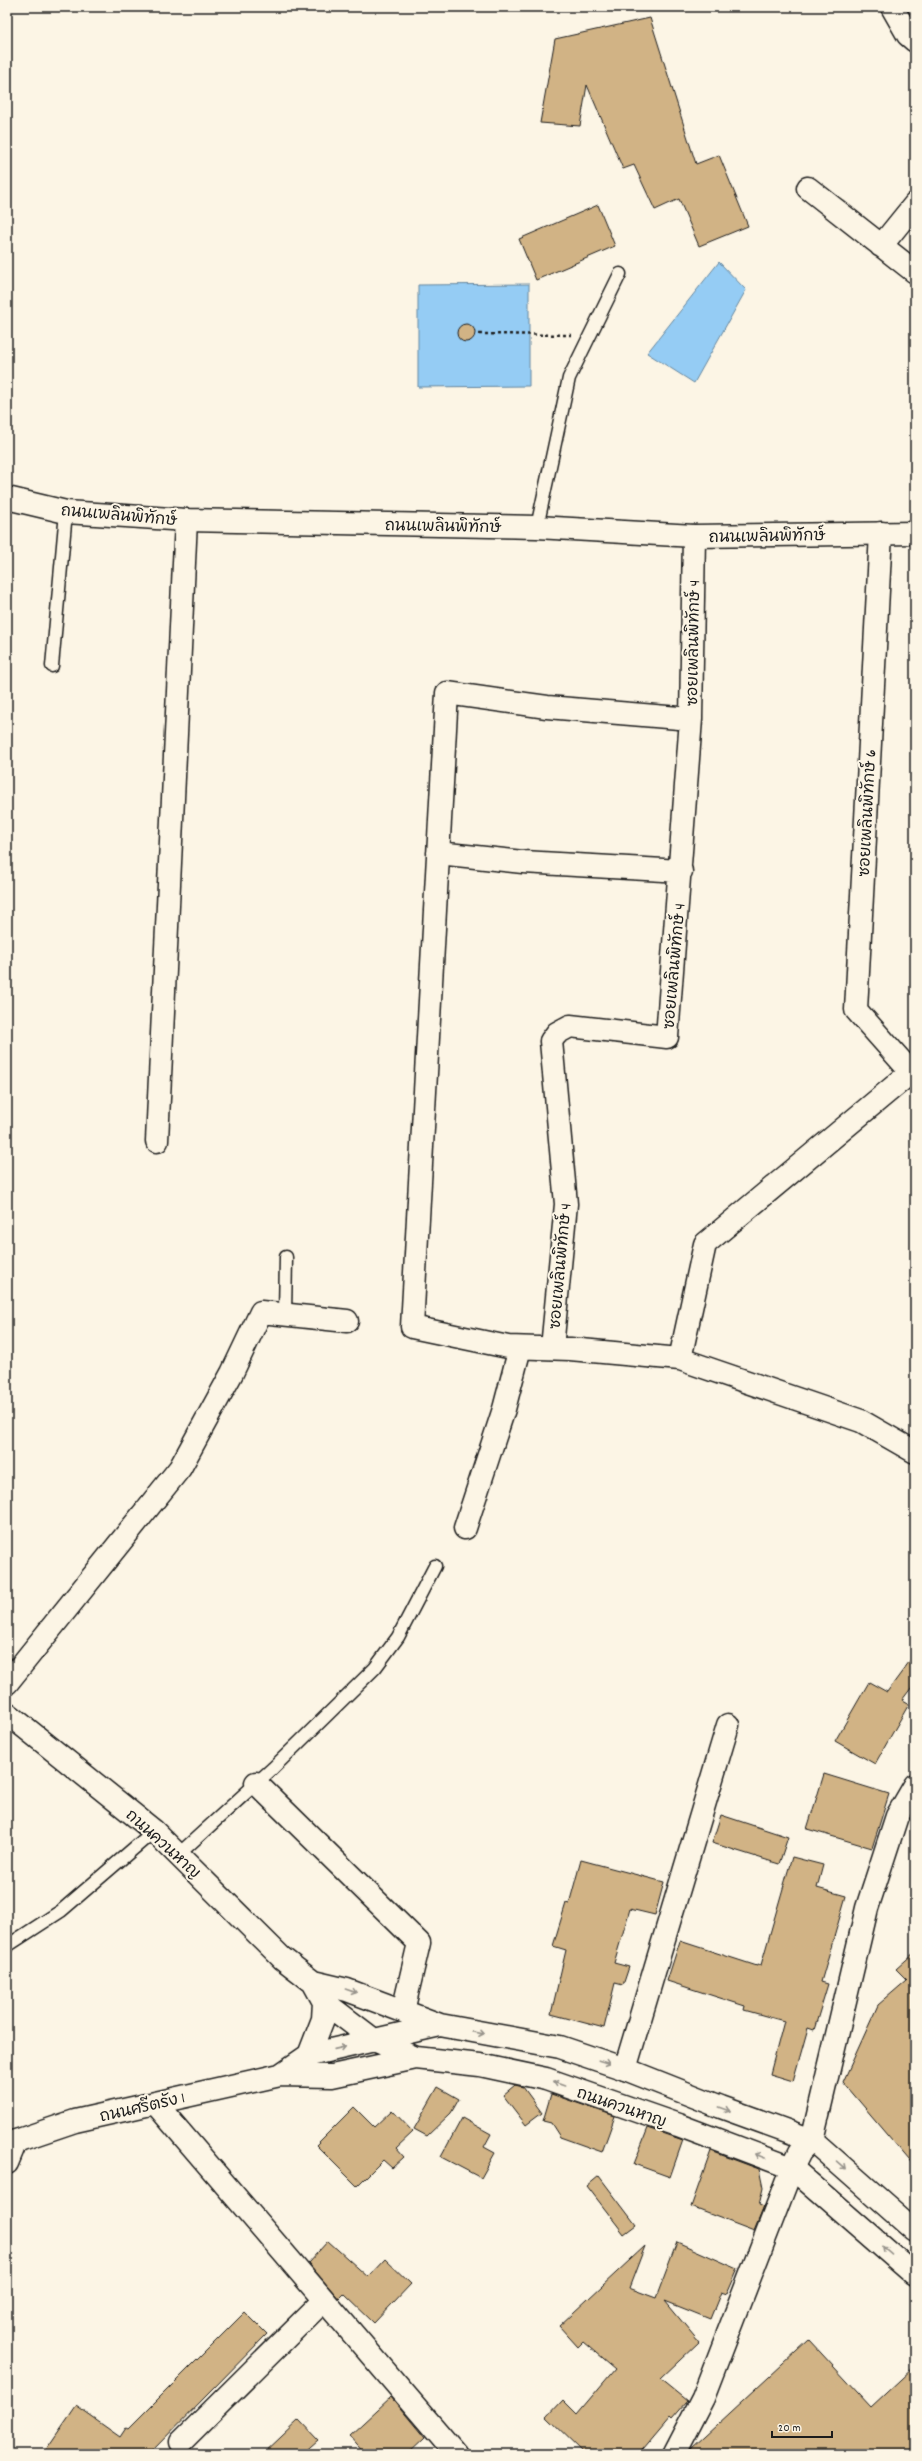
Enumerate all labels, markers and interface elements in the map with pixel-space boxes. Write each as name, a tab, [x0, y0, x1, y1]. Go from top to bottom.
street label: ถนนเพลินพิทักษ์	[60, 498, 179, 533]
street label: ถนนเพลินพิทักษ์	[384, 513, 503, 540]
street label: ถนนเพลินพิทักษ์	[709, 523, 827, 550]
street label: ซอยเพลินพิทักษ์ 4	[680, 580, 707, 706]
street label: ซอยเพลินพิทักษ์ 6	[852, 749, 883, 877]
street label: ซอยเพลินพิทักษ์ 4	[657, 902, 692, 1030]
street label: ซอยเพลินพิทักษ์ 4	[543, 1202, 578, 1330]
street label: ถนนควนหาญ	[120, 1805, 205, 1885]
one-way arrow	[344, 1988, 356, 1996]
one-way arrow	[471, 2029, 484, 2037]
one-way arrow	[333, 2044, 346, 2051]
one-way arrow	[597, 2059, 610, 2066]
one-way arrow	[553, 2079, 565, 2087]
street label: ถนนควนหาญ	[573, 2082, 669, 2135]
street label: ถนนศรีตรัง 1	[97, 2086, 187, 2129]
one-way arrow	[719, 2106, 732, 2113]
one-way arrow	[755, 2152, 767, 2160]
one-way arrow	[835, 2160, 846, 2169]
one-way arrow	[881, 2245, 891, 2254]
scale bar	[772, 2413, 832, 2439]
text: 20 m	[778, 2420, 801, 2437]

